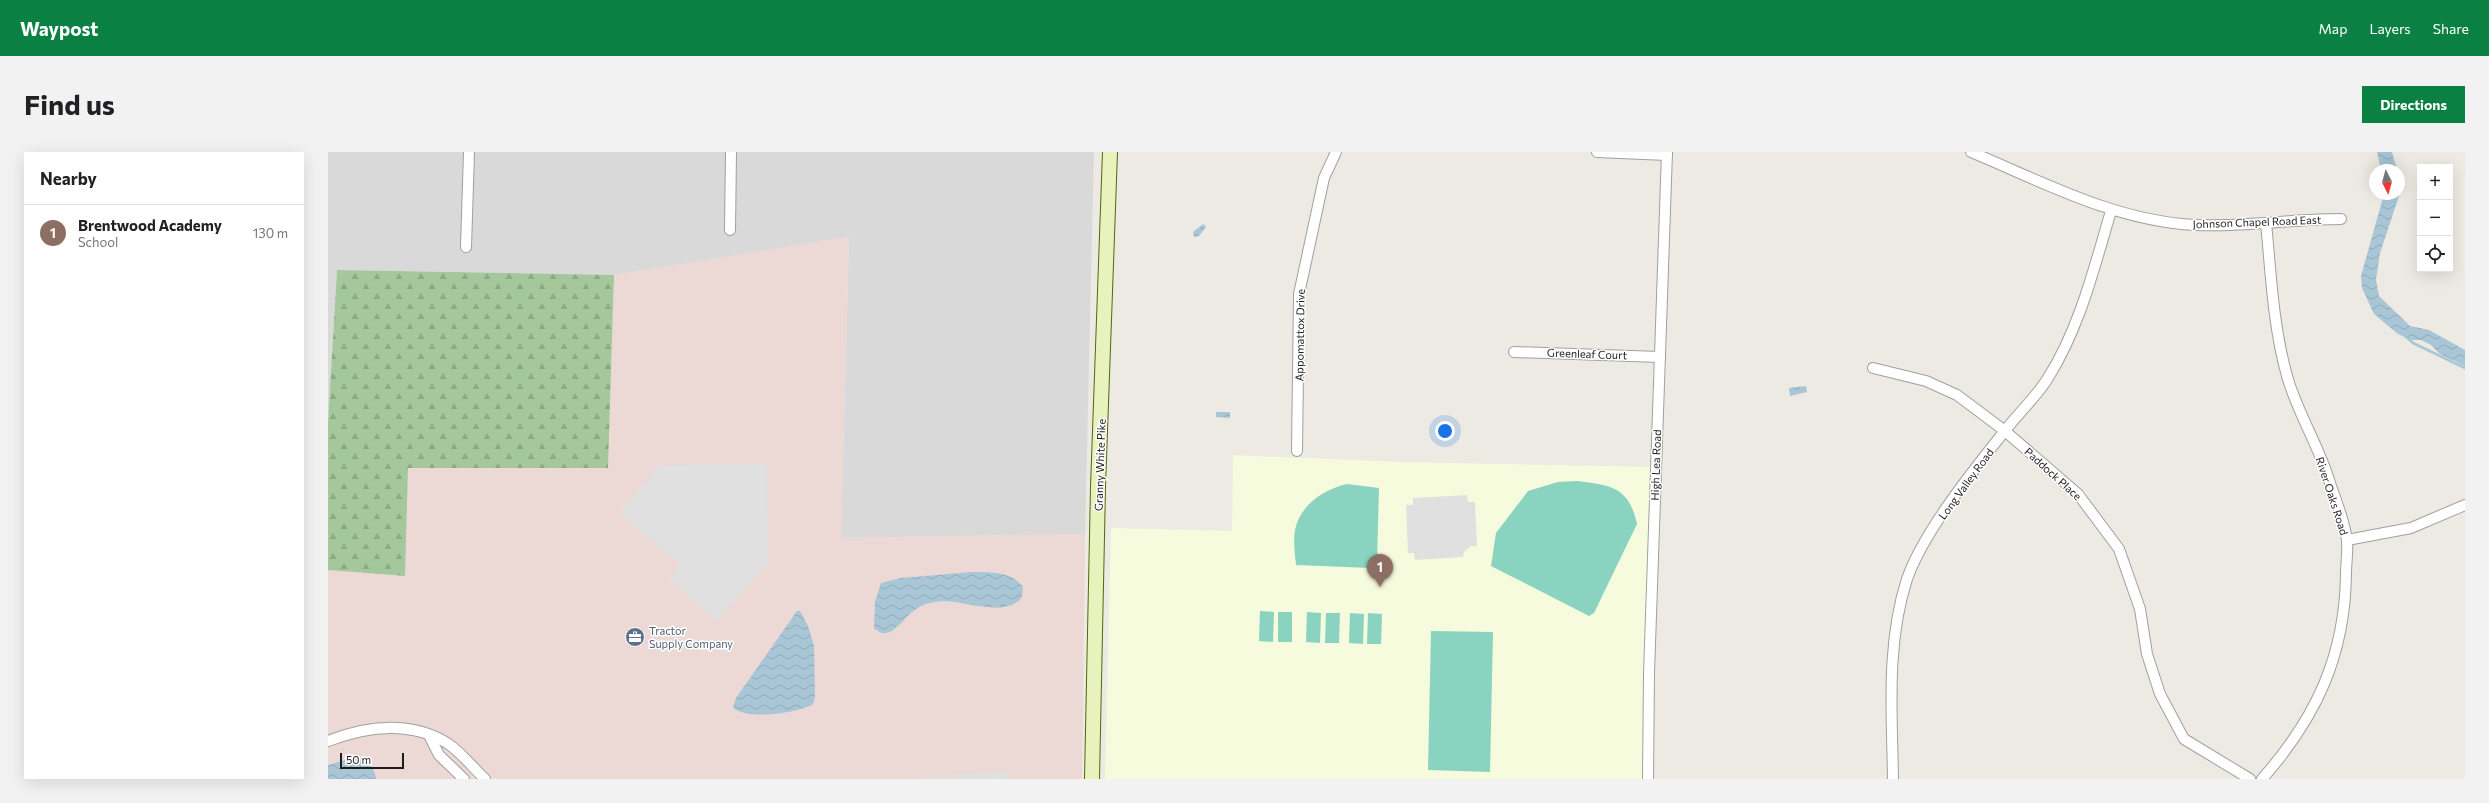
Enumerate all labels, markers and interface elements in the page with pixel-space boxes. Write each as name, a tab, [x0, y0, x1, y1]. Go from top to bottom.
text: Waypost	[20, 17, 98, 40]
text: Map	[2319, 20, 2347, 37]
text: Layers	[2369, 20, 2411, 37]
text: Share	[2433, 20, 2469, 37]
button: Directions	[2362, 86, 2465, 123]
text: Find us	[24, 87, 115, 121]
north arrow	[2369, 164, 2405, 200]
map controls	[2417, 164, 2453, 272]
button: +	[2417, 164, 2453, 200]
text: Nearby	[40, 168, 97, 189]
button: −	[2417, 200, 2453, 236]
street label: Johnson Chapel Road East	[2192, 213, 2322, 231]
text: Brentwood Academy	[78, 216, 222, 234]
text: 1	[50, 225, 56, 241]
text: 130 m	[253, 225, 288, 241]
text: School	[78, 234, 118, 250]
button: locate	[2417, 236, 2453, 272]
street label: Appomattox Drive	[1292, 289, 1307, 381]
street label: Greenleaf Court	[1547, 346, 1628, 361]
street label: Granny White Pike	[1091, 418, 1108, 511]
your location	[1435, 421, 1455, 441]
street label: High Lea Road	[1648, 429, 1663, 501]
street label: Paddock Place	[2022, 445, 2085, 503]
street label: Long Valley Road	[1935, 446, 1996, 522]
street label: River Oaks Road	[2314, 455, 2351, 537]
pin: 1	[1367, 554, 1393, 587]
place label: Tractor Supply Company	[649, 624, 733, 650]
office icon: Tractor Supply Company	[624, 626, 646, 648]
scale bar	[340, 751, 404, 770]
text: 50 m	[346, 753, 371, 766]

